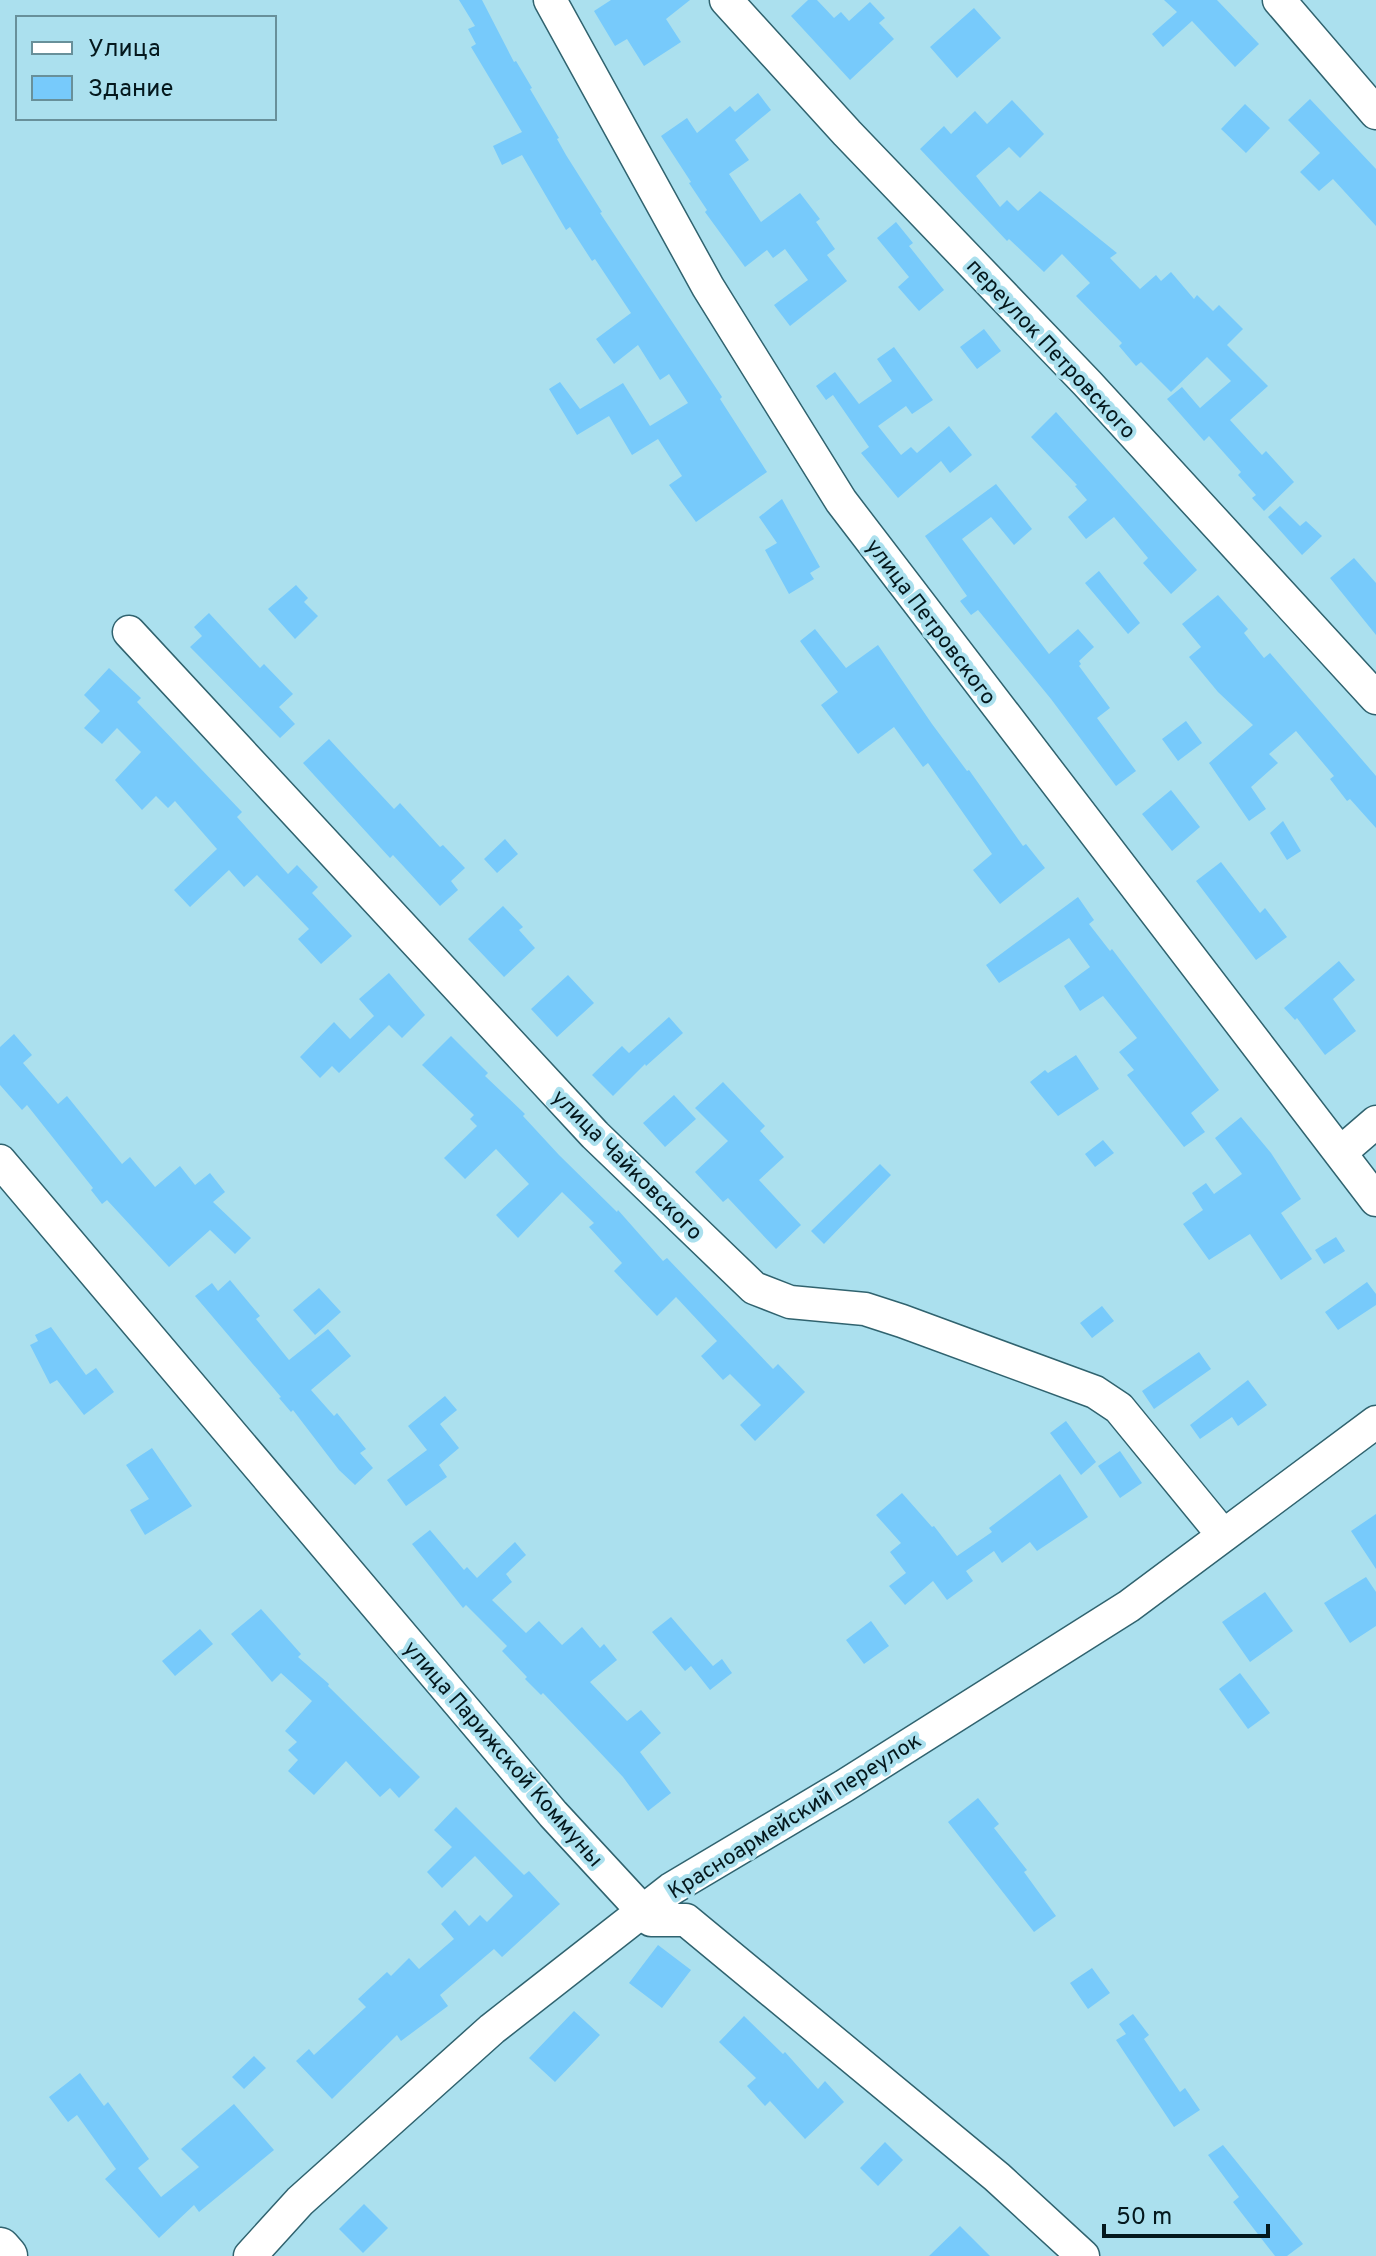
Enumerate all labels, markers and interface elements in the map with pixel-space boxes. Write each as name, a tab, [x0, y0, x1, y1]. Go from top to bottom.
legend	[16, 16, 276, 120]
text: Улица	[88, 35, 161, 65]
text: Здание	[88, 75, 174, 105]
street label: переулок Петровского	[960, 254, 1141, 445]
street label: улица Петровского	[859, 534, 1001, 711]
street label: улица Чайковского	[545, 1085, 707, 1247]
street label: улица Парижской Коммуны	[396, 1636, 608, 1873]
street label: Красноармейский переулок	[664, 1728, 927, 1906]
scale bar	[1104, 2188, 1268, 2238]
text: 50 m	[1116, 2203, 1172, 2233]

